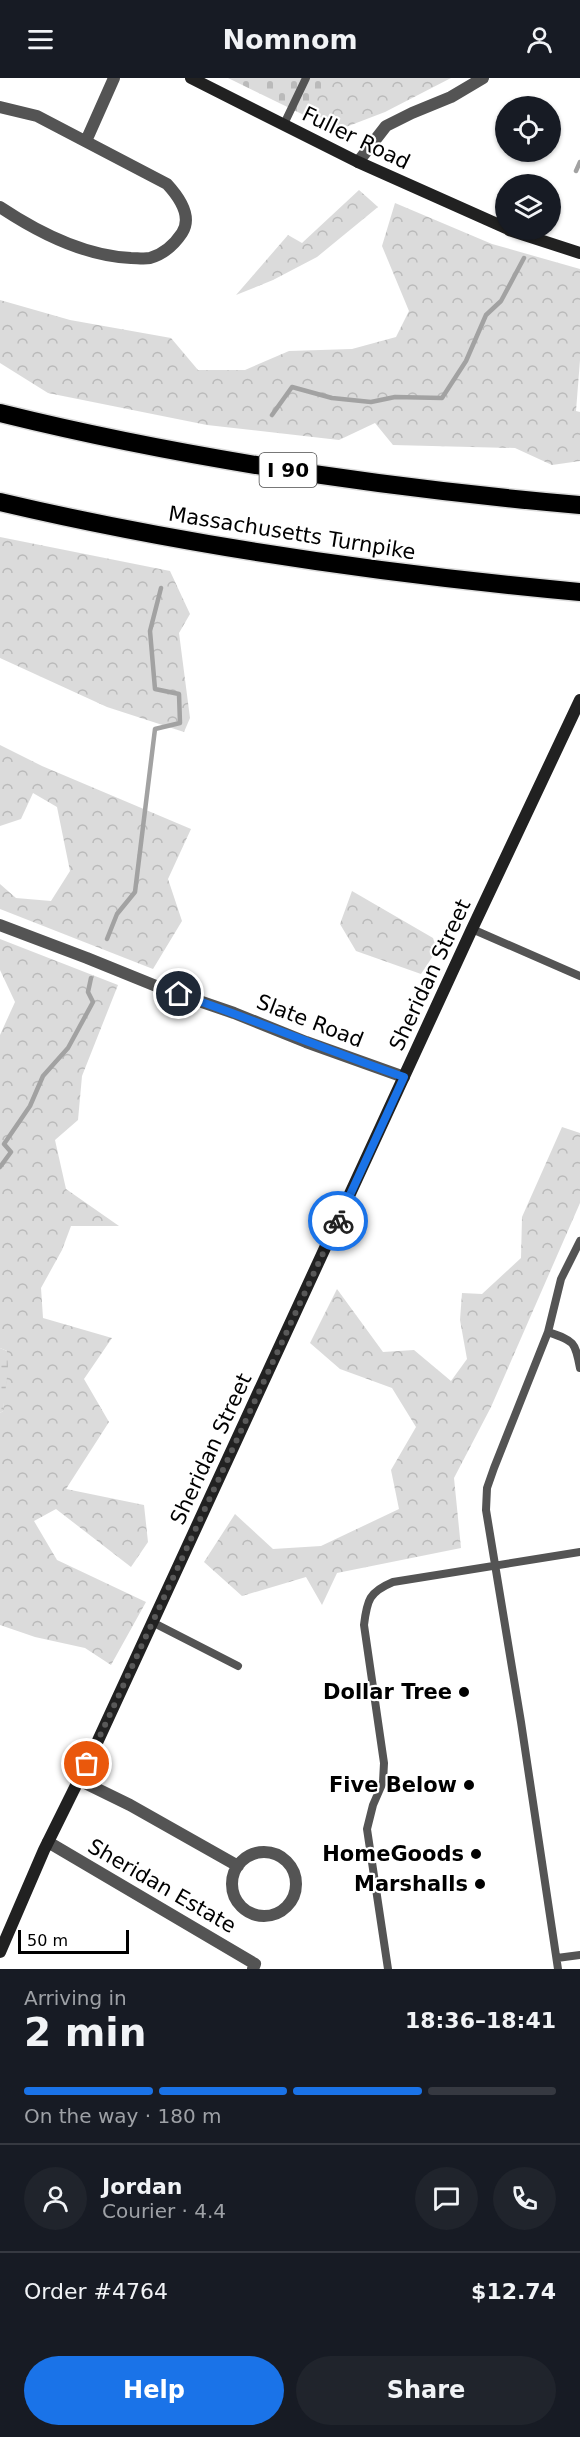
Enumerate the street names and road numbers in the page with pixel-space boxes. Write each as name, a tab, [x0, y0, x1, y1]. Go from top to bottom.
street label: Fuller Road	[298, 102, 414, 174]
road number: I 90	[260, 453, 316, 487]
street label: Massachusetts Turnpike	[167, 502, 417, 564]
street label: Sheridan Street	[384, 896, 476, 1054]
street label: Slate Road	[253, 990, 367, 1052]
street label: Sheridan Street	[165, 1370, 257, 1528]
street label: Sheridan Estate	[84, 1834, 240, 1938]

